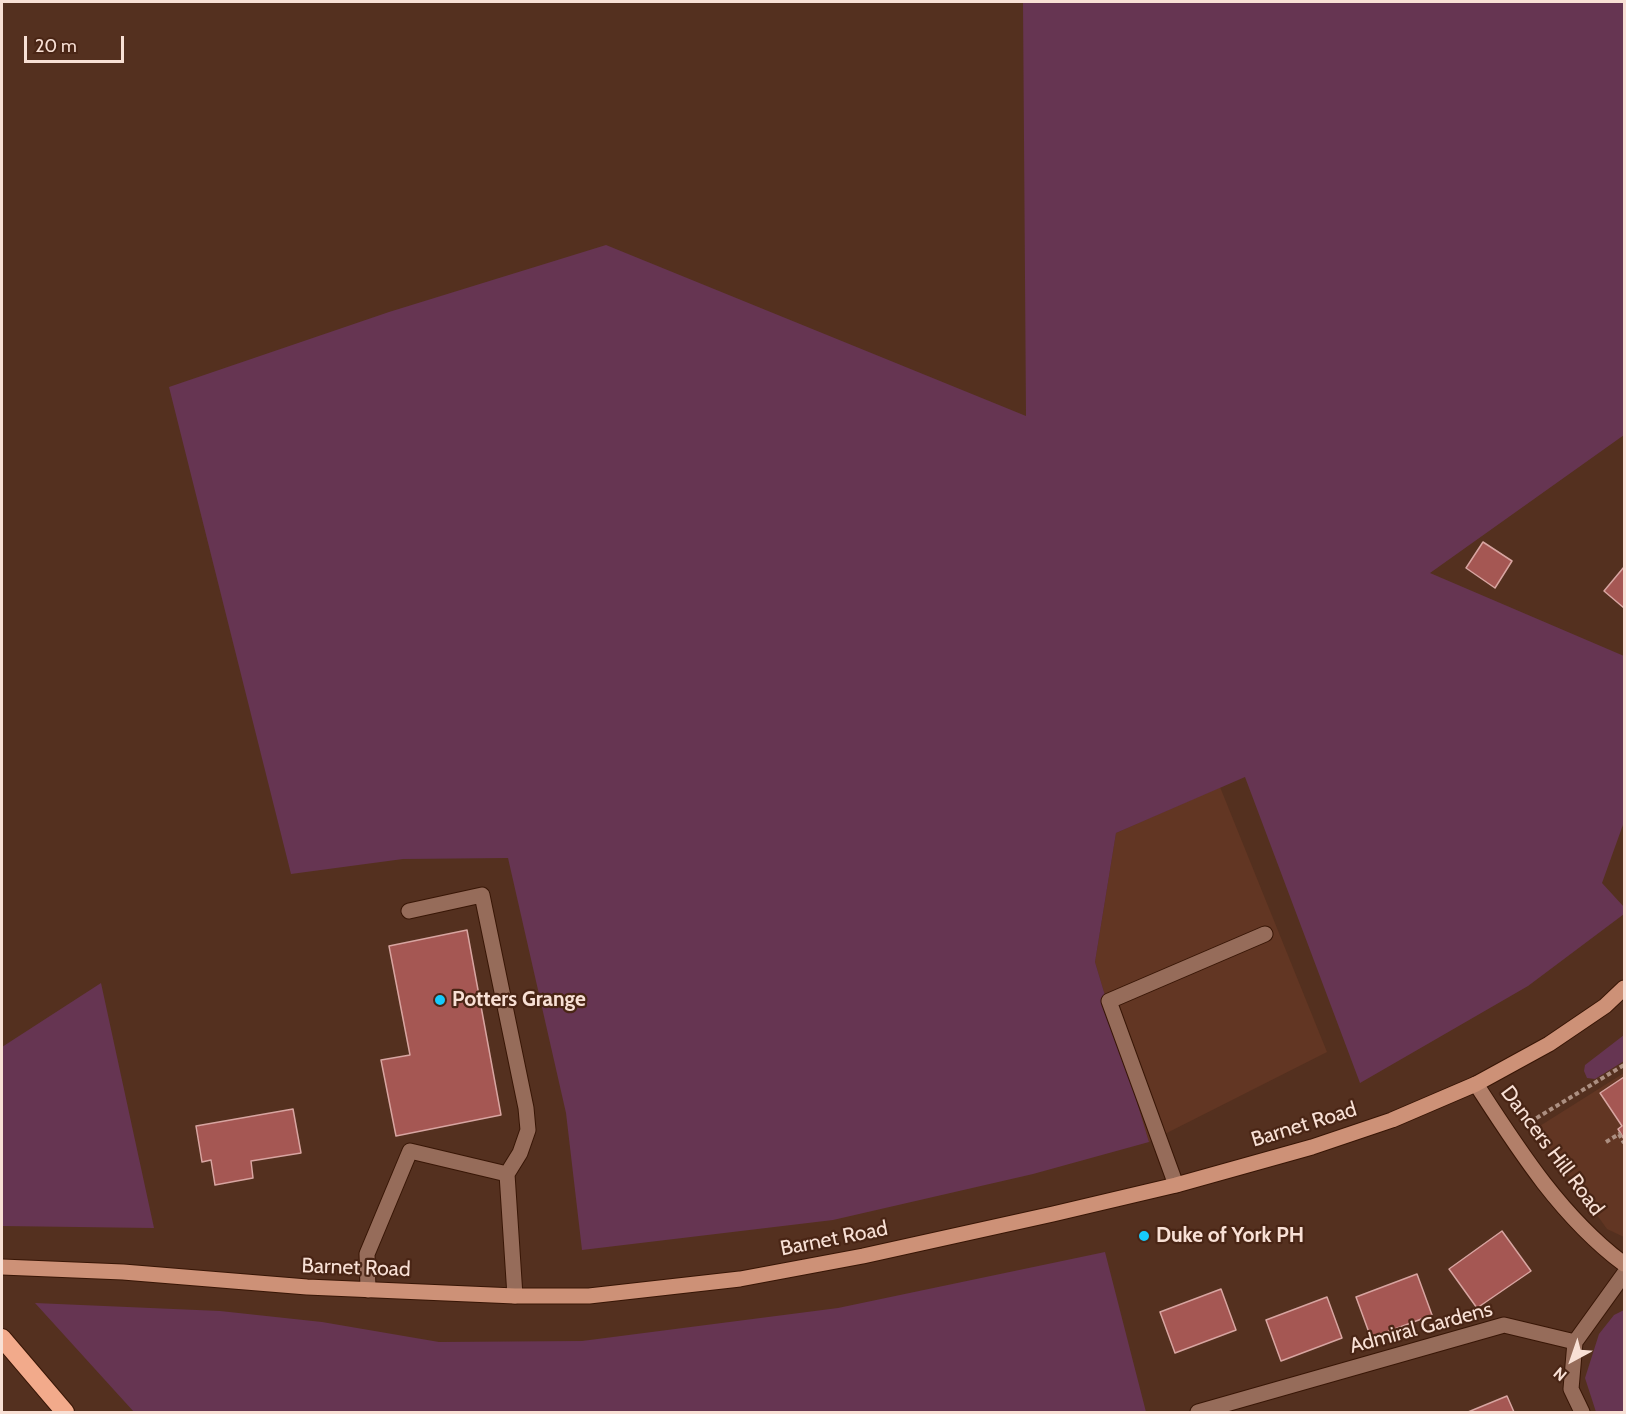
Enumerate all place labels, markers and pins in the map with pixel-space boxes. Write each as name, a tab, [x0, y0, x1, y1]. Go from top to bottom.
place label: Potters Grange	[452, 987, 586, 1013]
marker: Potters Grange	[433, 993, 447, 1007]
place label: Duke of York PH	[1156, 1223, 1304, 1249]
marker: Duke of York PH	[1137, 1229, 1151, 1243]

